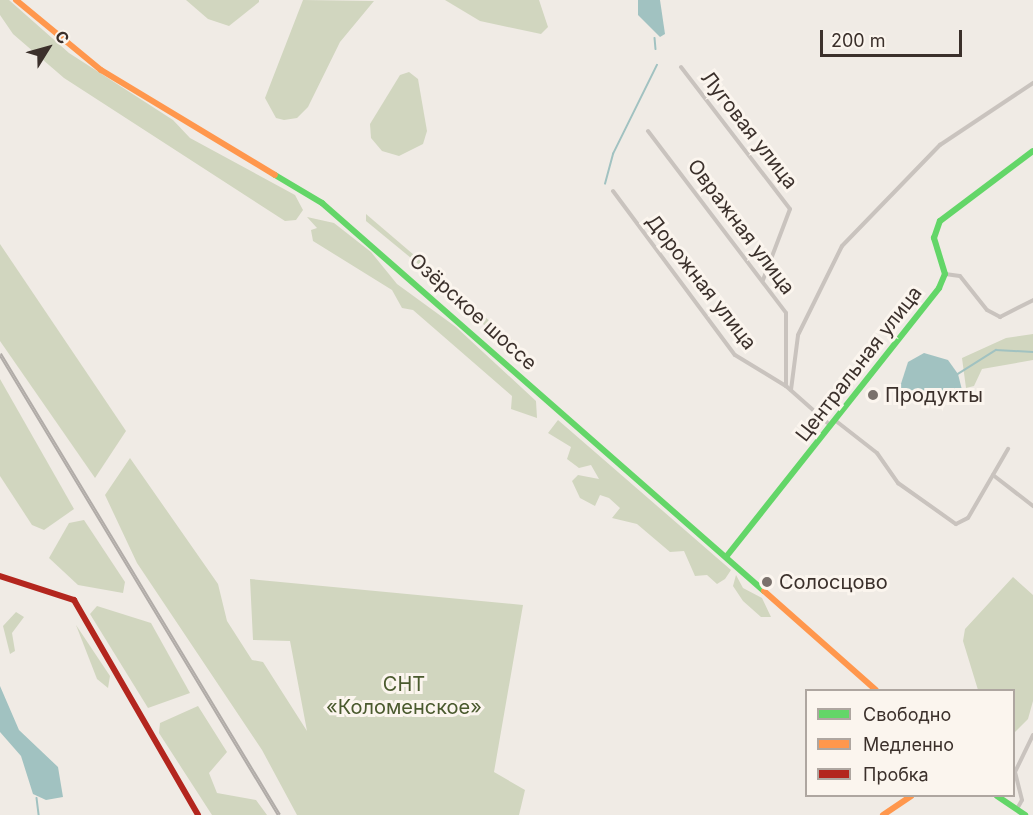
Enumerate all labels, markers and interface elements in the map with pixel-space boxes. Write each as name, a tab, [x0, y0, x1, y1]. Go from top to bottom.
north arrow	[18, 18, 78, 78]
scale bar	[823, 18, 966, 56]
text: С	[51, 26, 74, 48]
text: 200 m	[831, 30, 886, 51]
street label: Луговая улица	[696, 66, 802, 194]
street label: Овражная улица	[682, 155, 800, 299]
street label: Дорожная улица	[641, 210, 761, 354]
street label: Озёрское шоссе	[404, 249, 542, 375]
street label: Центральная улица	[791, 282, 927, 446]
place label: Продукты	[885, 383, 983, 407]
marker: Продукты	[866, 388, 880, 402]
place label: Солосцово	[779, 570, 888, 594]
marker: Солосцово	[760, 575, 774, 589]
park label: СНТ «Коломенское»	[326, 673, 482, 720]
legend	[805, 689, 1015, 797]
text: Свободно	[863, 704, 951, 725]
text: Медленно	[863, 734, 954, 755]
text: Пробка	[863, 764, 929, 785]

